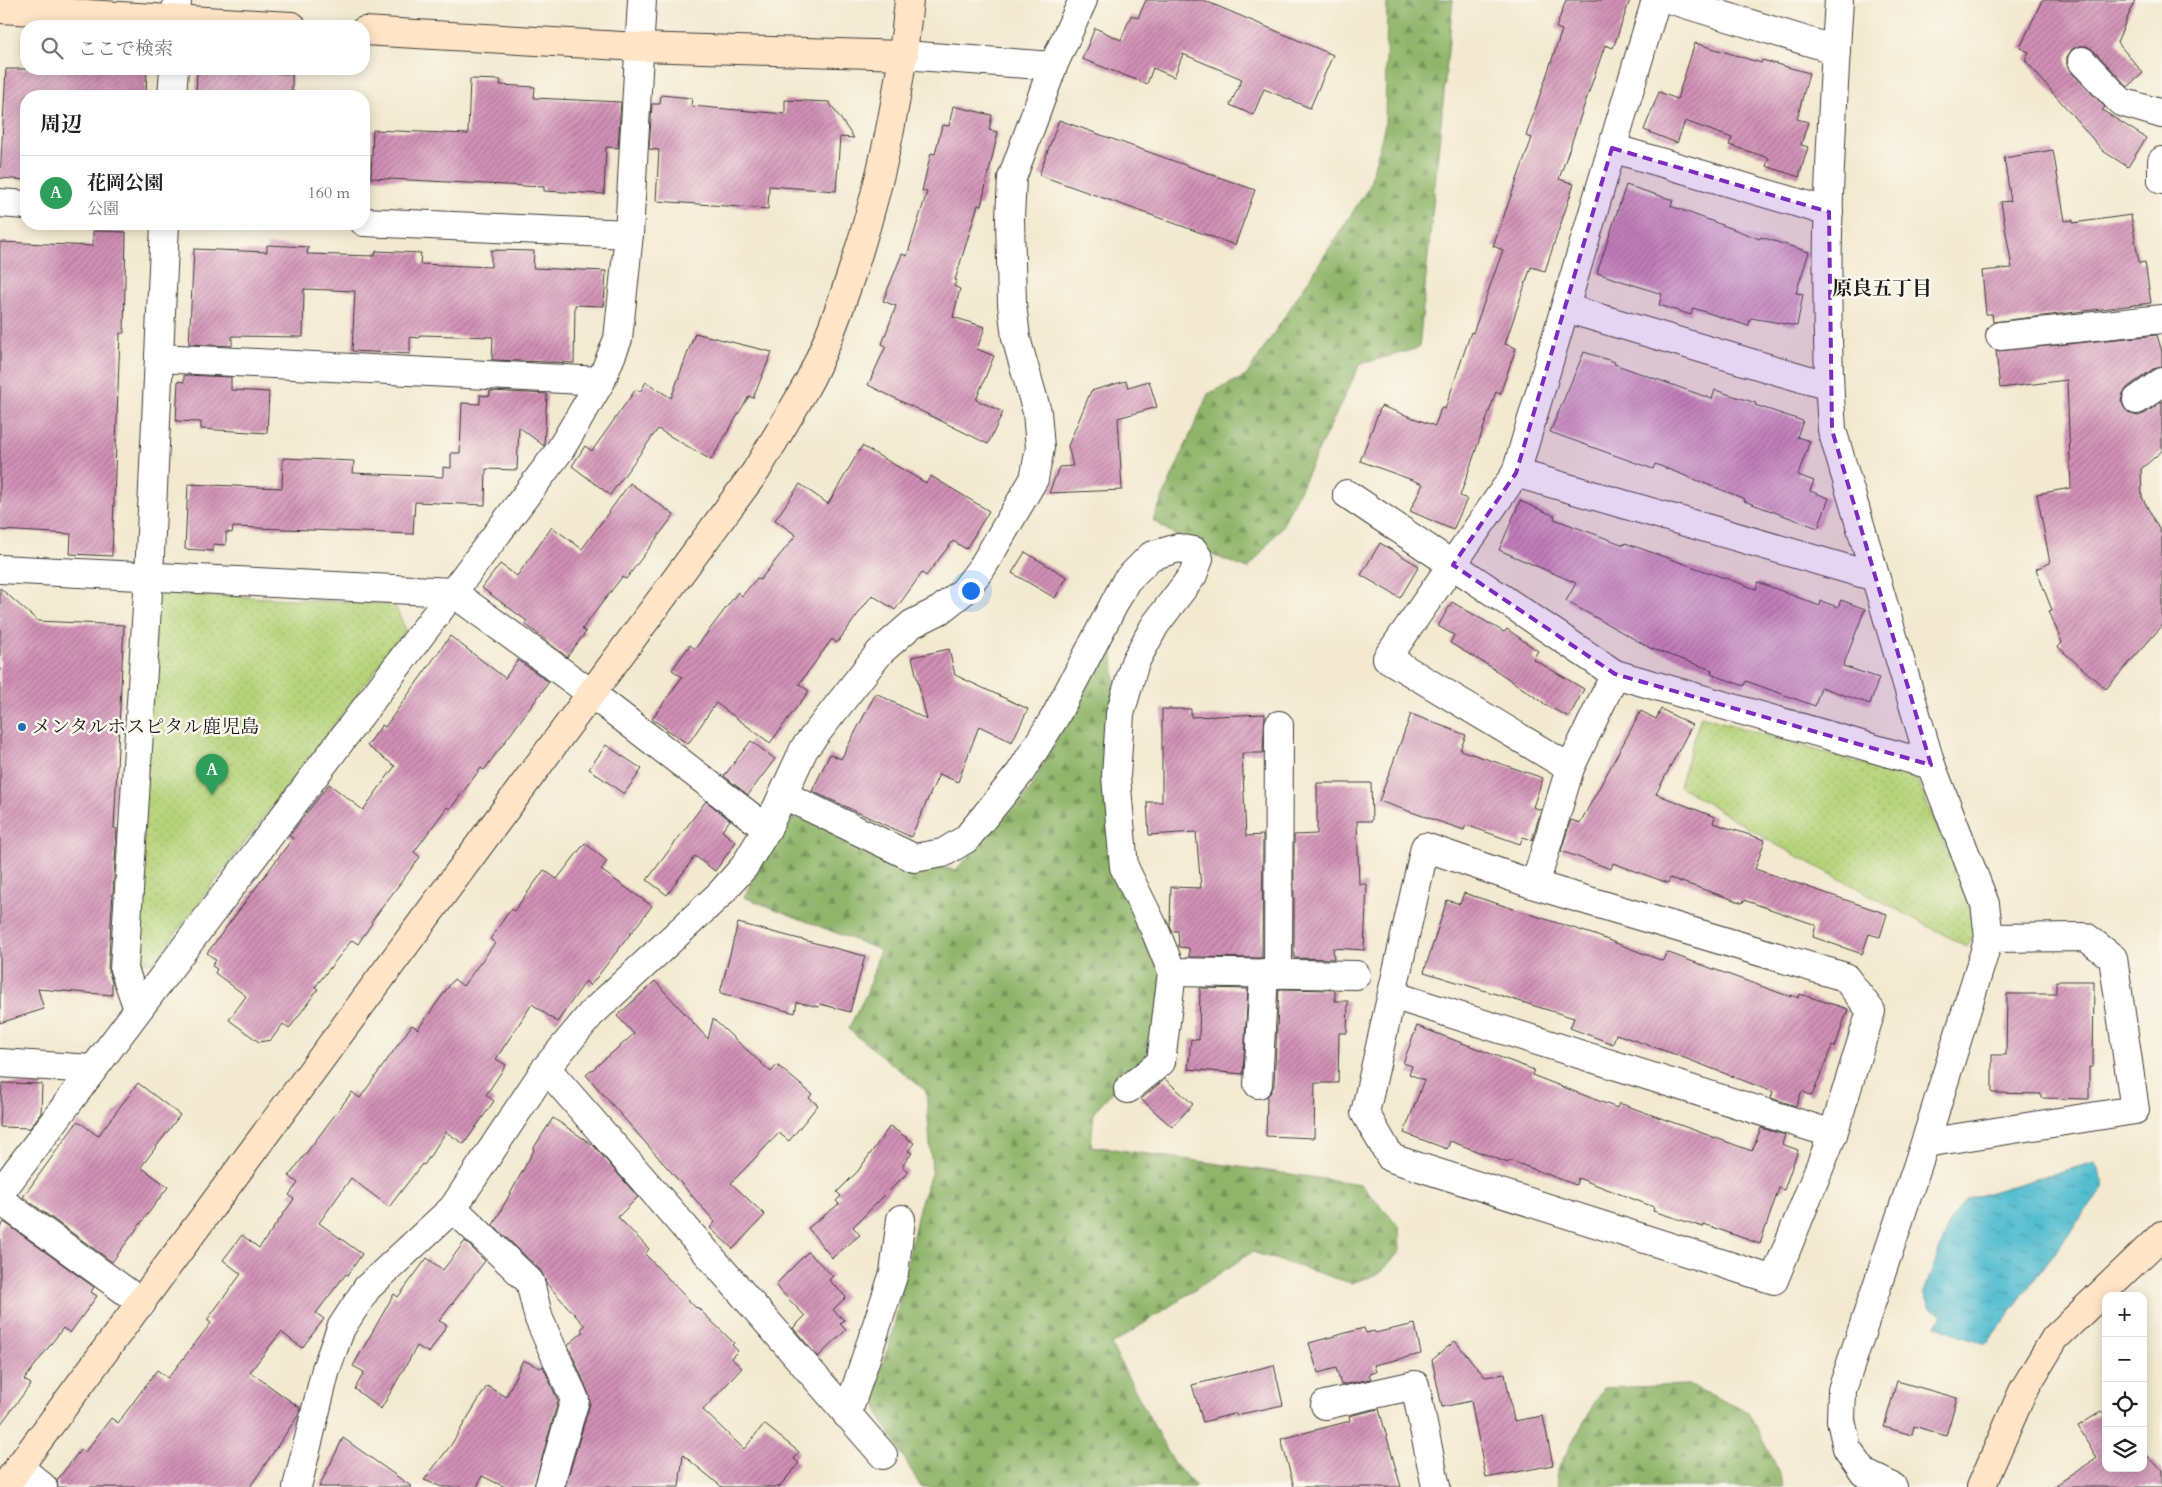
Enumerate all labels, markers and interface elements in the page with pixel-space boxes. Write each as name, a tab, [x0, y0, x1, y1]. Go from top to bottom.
search box	[20, 20, 370, 75]
icon: search	[38, 34, 66, 62]
text: ここで検索	[78, 36, 173, 62]
text: 周辺	[40, 110, 82, 139]
text: 花岡公園	[87, 170, 163, 196]
text: A	[50, 182, 62, 204]
text: 160 m	[308, 182, 350, 204]
text: 公園	[87, 198, 119, 220]
district label: 原良五丁目	[1832, 275, 1932, 302]
your location	[958, 578, 984, 604]
place label: メンタルホスピタル鹿児島	[32, 714, 259, 740]
marker: メンタルホスピタル鹿児島	[16, 721, 28, 733]
pin: A	[196, 754, 228, 795]
map controls	[2102, 1292, 2147, 1472]
button: +	[2102, 1292, 2147, 1337]
button: −	[2102, 1337, 2147, 1382]
button: locate	[2102, 1382, 2147, 1427]
button: layers	[2102, 1427, 2147, 1472]

